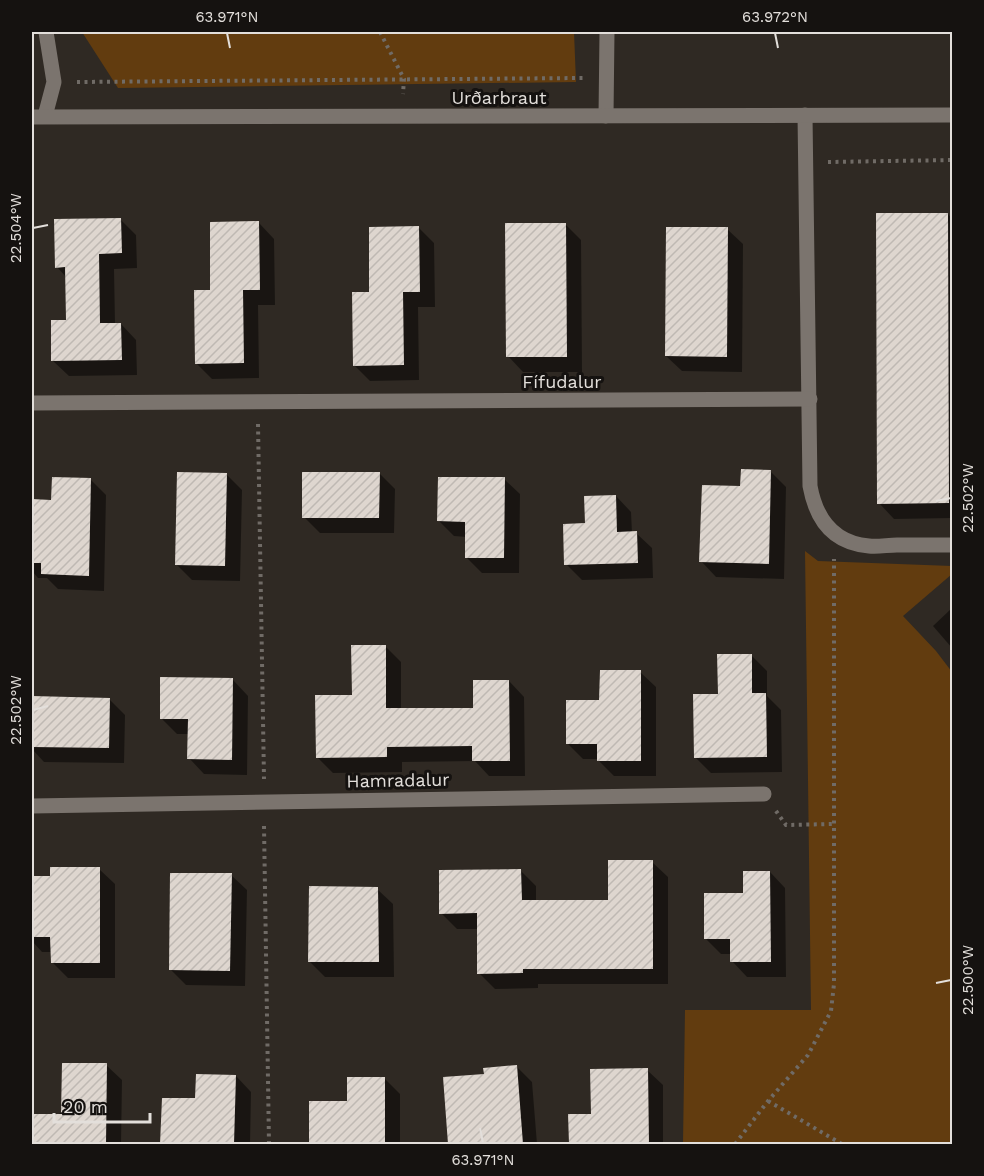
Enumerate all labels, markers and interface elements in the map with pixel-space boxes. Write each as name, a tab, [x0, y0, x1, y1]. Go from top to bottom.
text: 63.971°N	[196, 8, 259, 26]
text: 63.972°N	[742, 8, 808, 26]
street label: Urðarbraut	[451, 87, 547, 108]
text: 22.504°W	[7, 193, 25, 263]
street label: Fífudalur	[522, 371, 602, 392]
text: 22.502°W	[959, 463, 977, 533]
text: 22.502°W	[7, 675, 25, 745]
street label: Hamradalur	[346, 769, 450, 791]
text: 22.500°W	[959, 945, 977, 1015]
scale bar	[54, 1086, 150, 1124]
text: 20 m	[63, 1096, 108, 1117]
text: 63.971°N	[452, 1151, 515, 1169]

